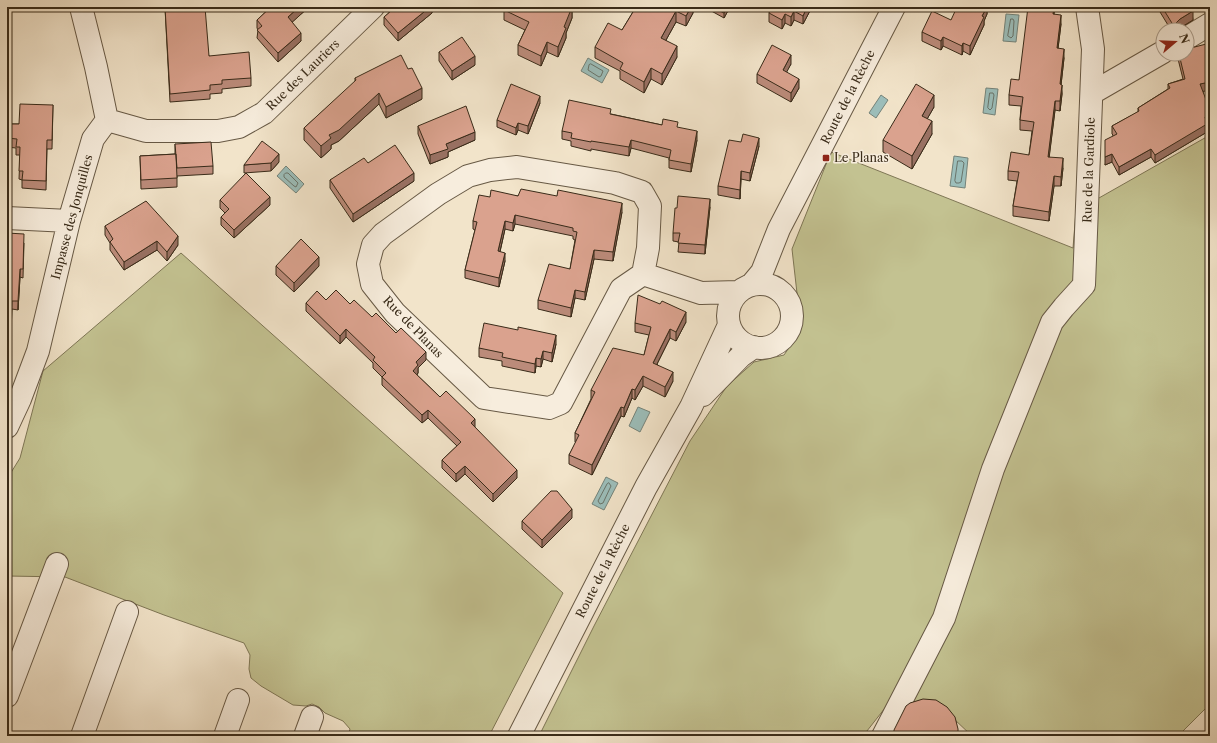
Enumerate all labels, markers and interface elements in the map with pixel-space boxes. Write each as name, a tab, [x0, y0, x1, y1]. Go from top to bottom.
north arrow	[1155, 22, 1195, 62]
text: N	[1176, 32, 1193, 46]
street label: Rue des Lauriers	[263, 36, 342, 113]
street label: Route de la Rèche	[817, 47, 878, 146]
street label: Rue de la Gardiole	[1079, 117, 1098, 223]
place label: Le Planas	[834, 150, 889, 165]
street label: Impasse des Jonquilles	[48, 153, 95, 281]
marker: Le Planas	[821, 153, 831, 163]
street label: Rue de Planas	[380, 293, 447, 361]
street label: Route de la Rèche	[572, 521, 633, 620]

